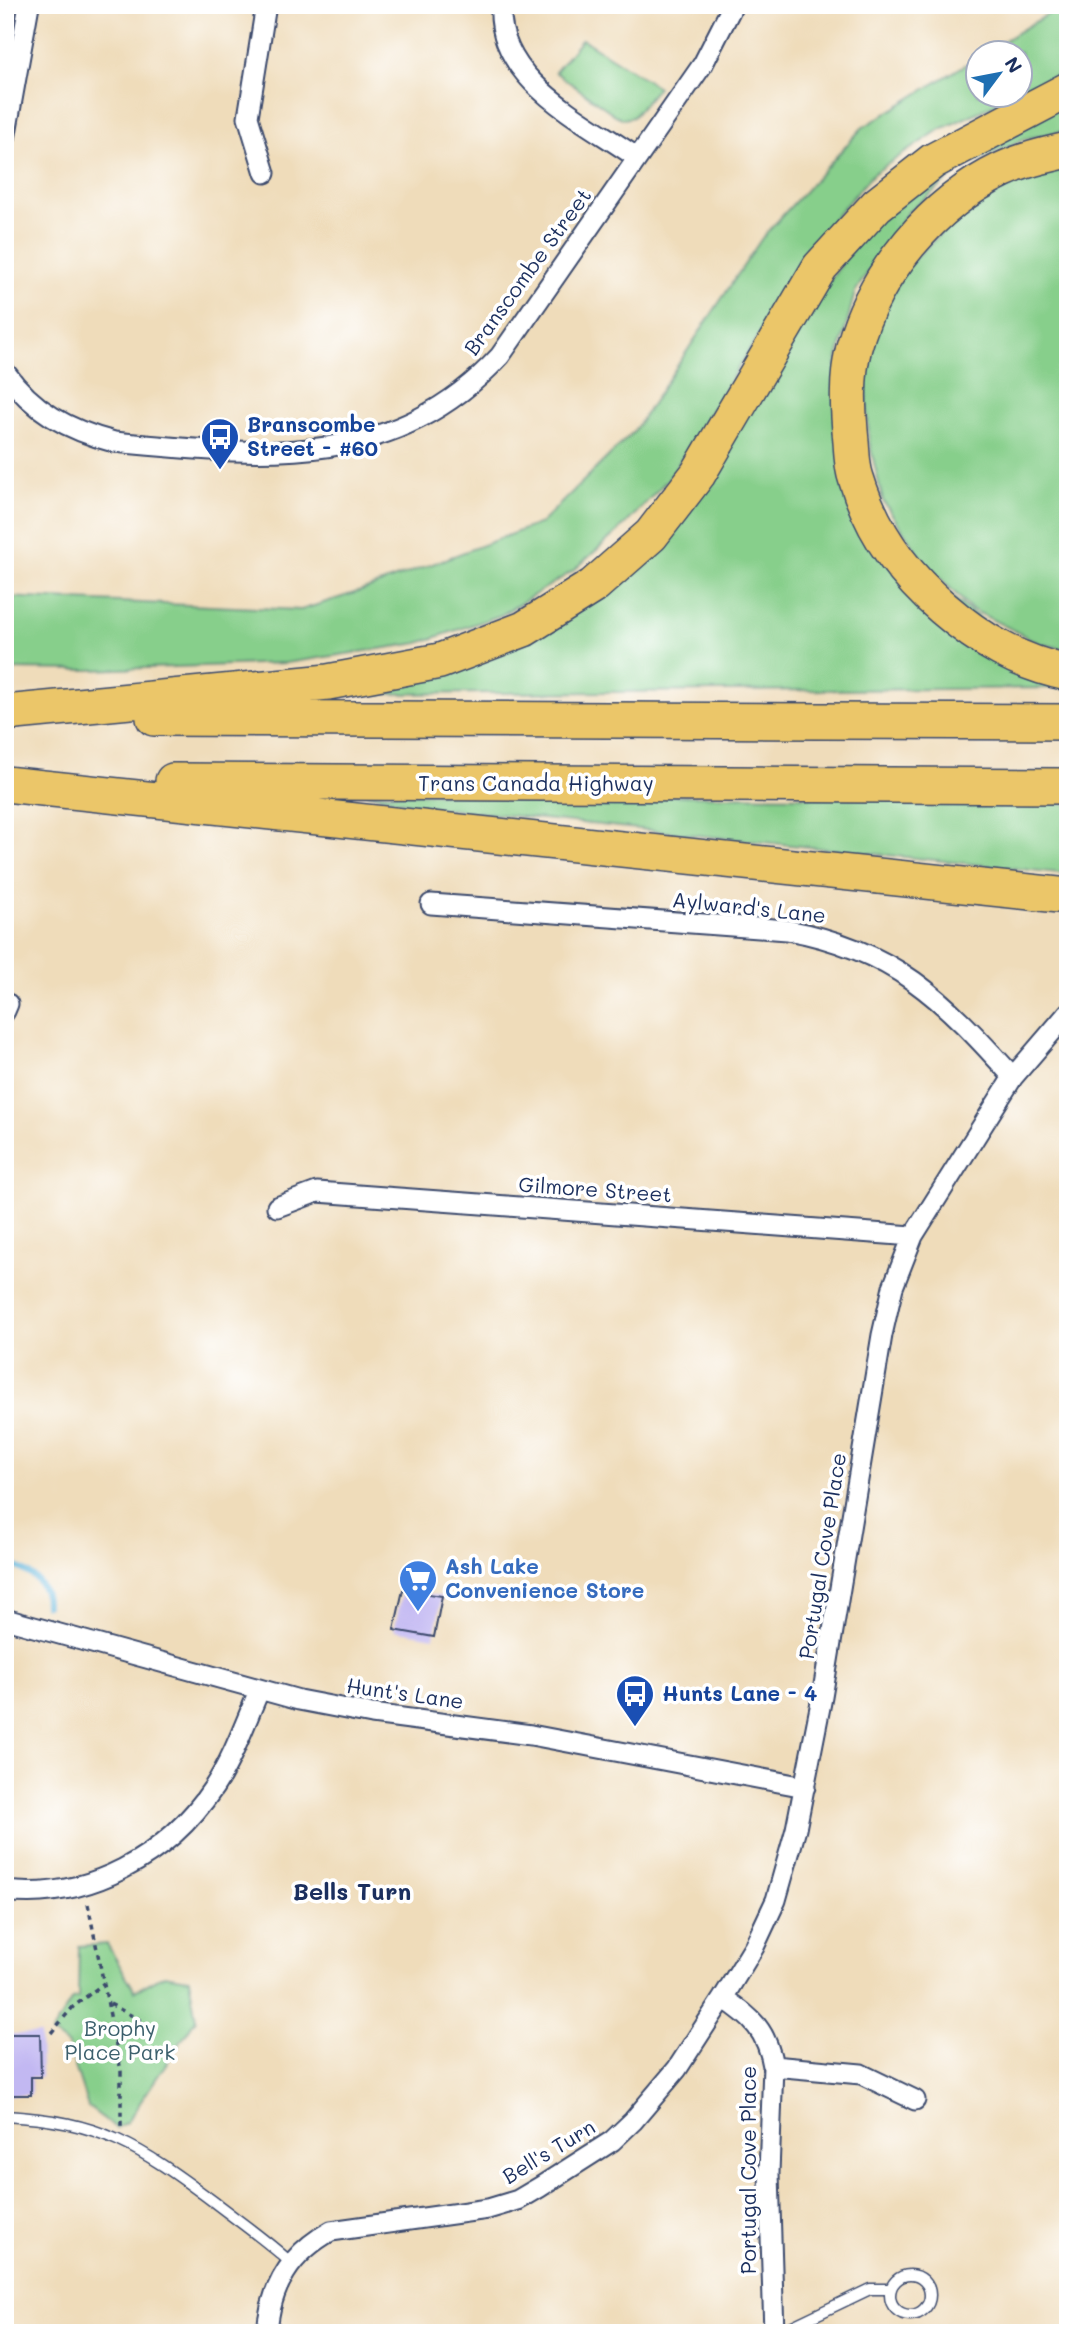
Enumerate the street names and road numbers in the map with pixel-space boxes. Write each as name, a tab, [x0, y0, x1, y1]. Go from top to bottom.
street label: Branscombe Street	[457, 182, 596, 360]
street label: Trans Canada Highway	[418, 769, 654, 796]
street label: Aylward's Lane	[671, 885, 827, 928]
street label: Gilmore Street	[518, 1170, 673, 1207]
street label: Portugal Cove Place	[792, 1451, 851, 1661]
street label: Hunt's Lane	[345, 1671, 465, 1714]
street label: Portugal Cove Place	[734, 2066, 761, 2274]
street label: Bell's Turn	[497, 2112, 600, 2189]

